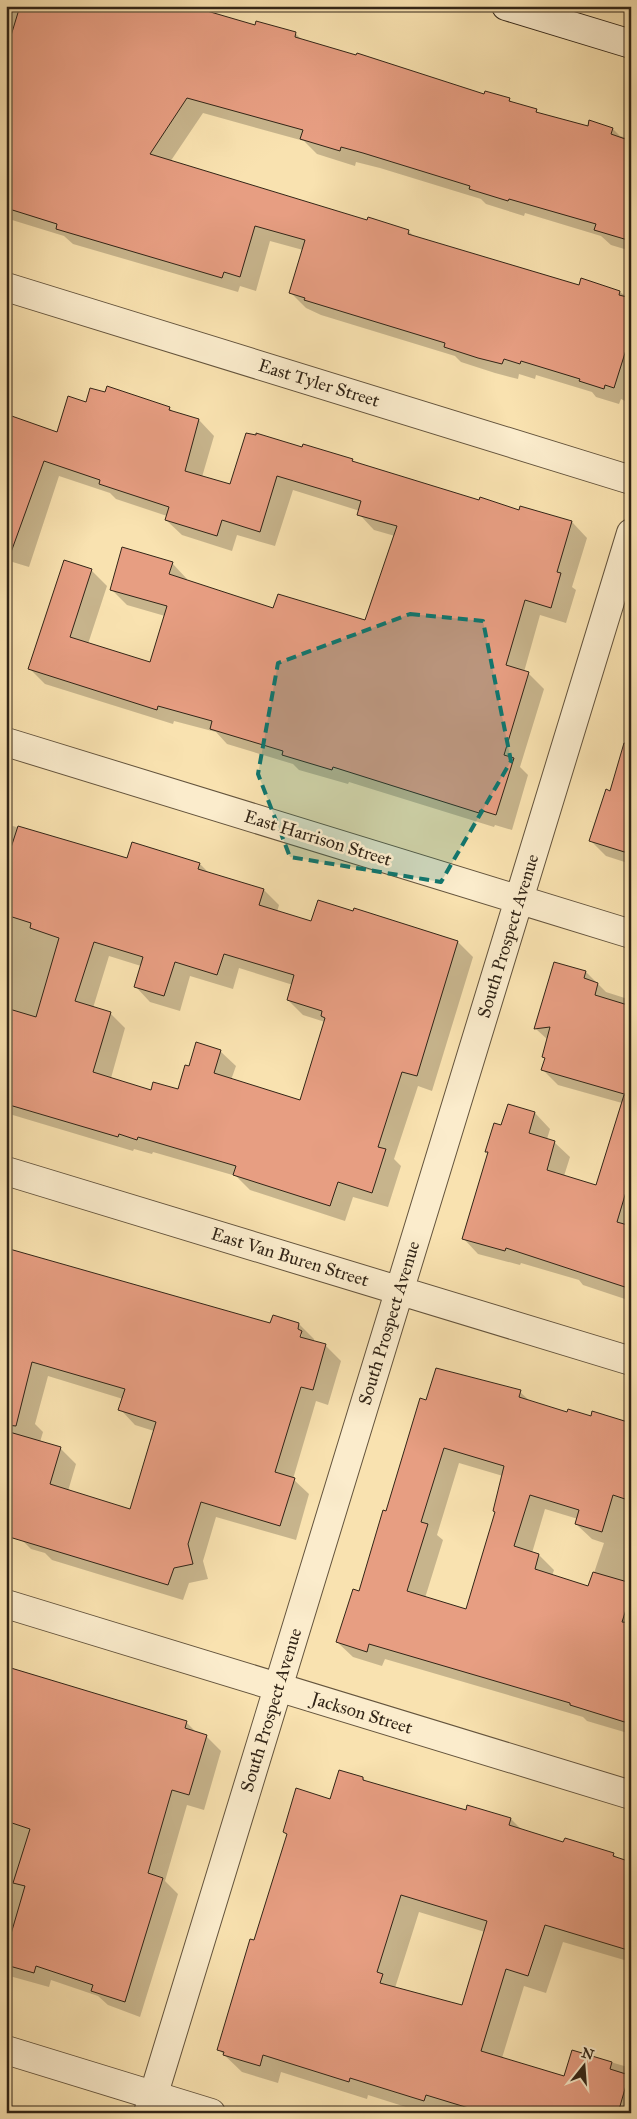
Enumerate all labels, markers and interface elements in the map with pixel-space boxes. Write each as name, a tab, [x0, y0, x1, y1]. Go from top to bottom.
street label: East Tyler Street	[256, 354, 383, 412]
street label: East Harrison Street	[242, 805, 395, 871]
street label: South Prospect Avenue	[473, 851, 543, 1021]
street label: East Van Buren Street	[209, 1223, 372, 1292]
street label: South Prospect Avenue	[354, 1238, 424, 1408]
street label: South Prospect Avenue	[236, 1625, 306, 1795]
street label: Jackson Street	[307, 1687, 416, 1740]
north arrow	[560, 2042, 610, 2092]
text: N	[579, 2044, 596, 2064]

